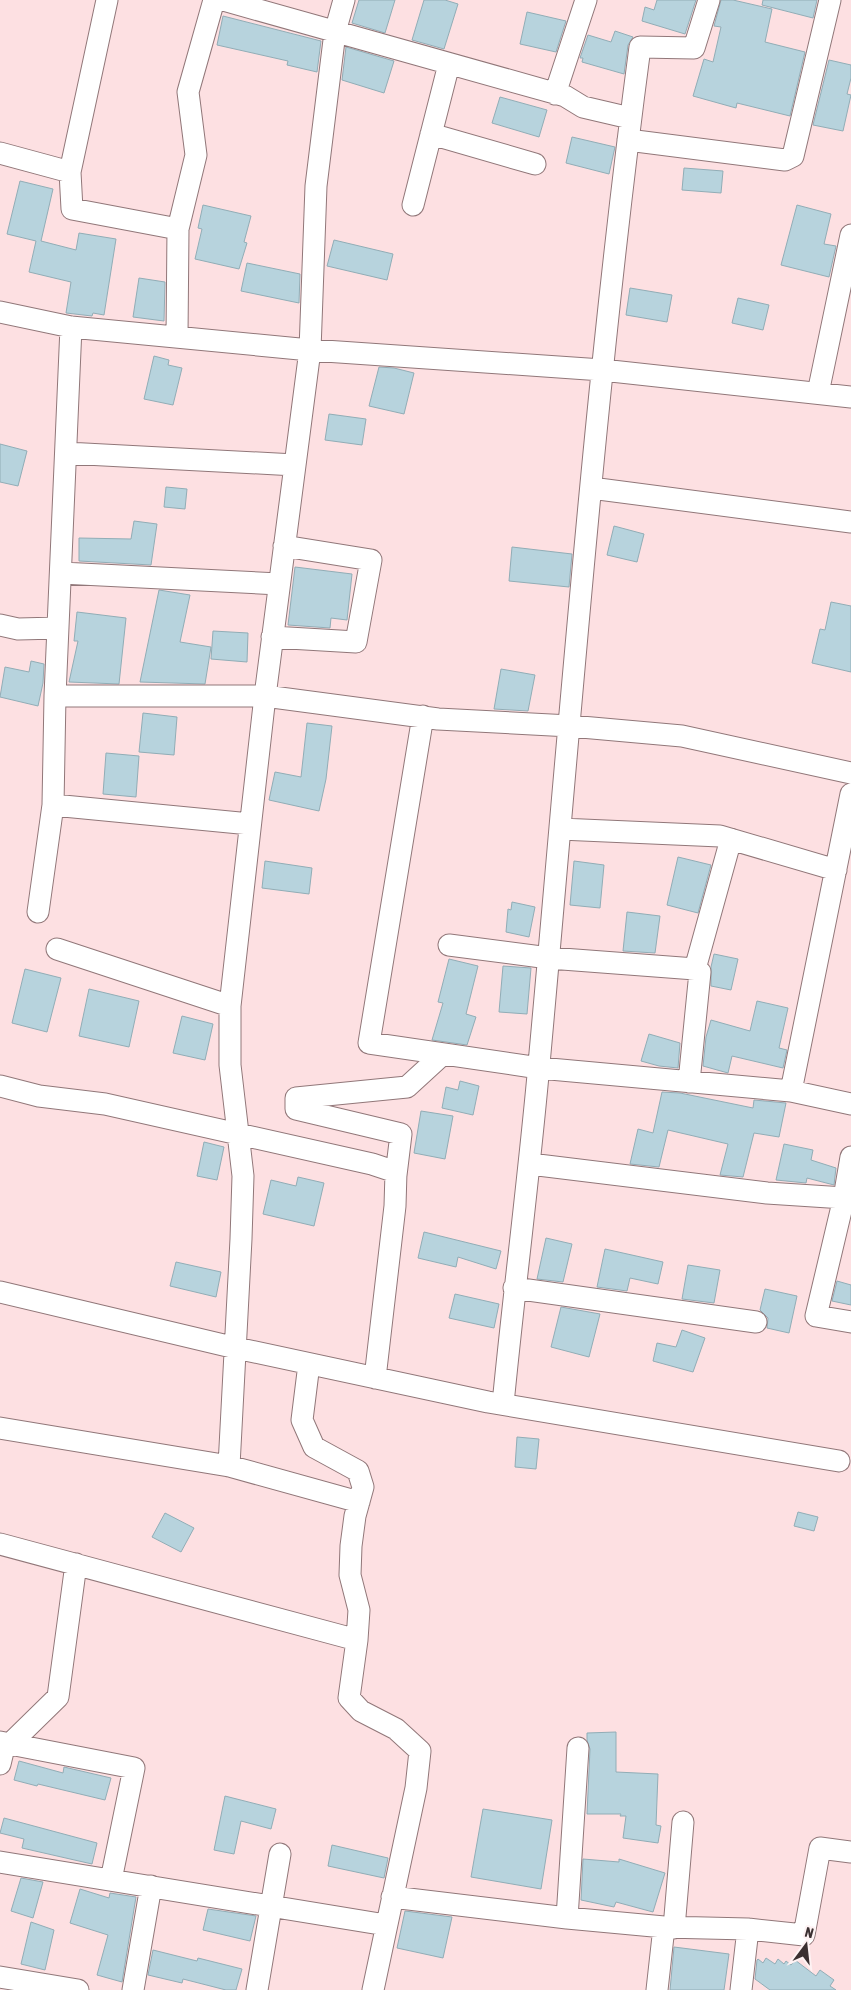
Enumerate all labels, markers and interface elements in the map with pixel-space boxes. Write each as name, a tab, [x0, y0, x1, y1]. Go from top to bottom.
north arrow	[781, 1920, 831, 1970]
text: N	[803, 1924, 815, 1941]

